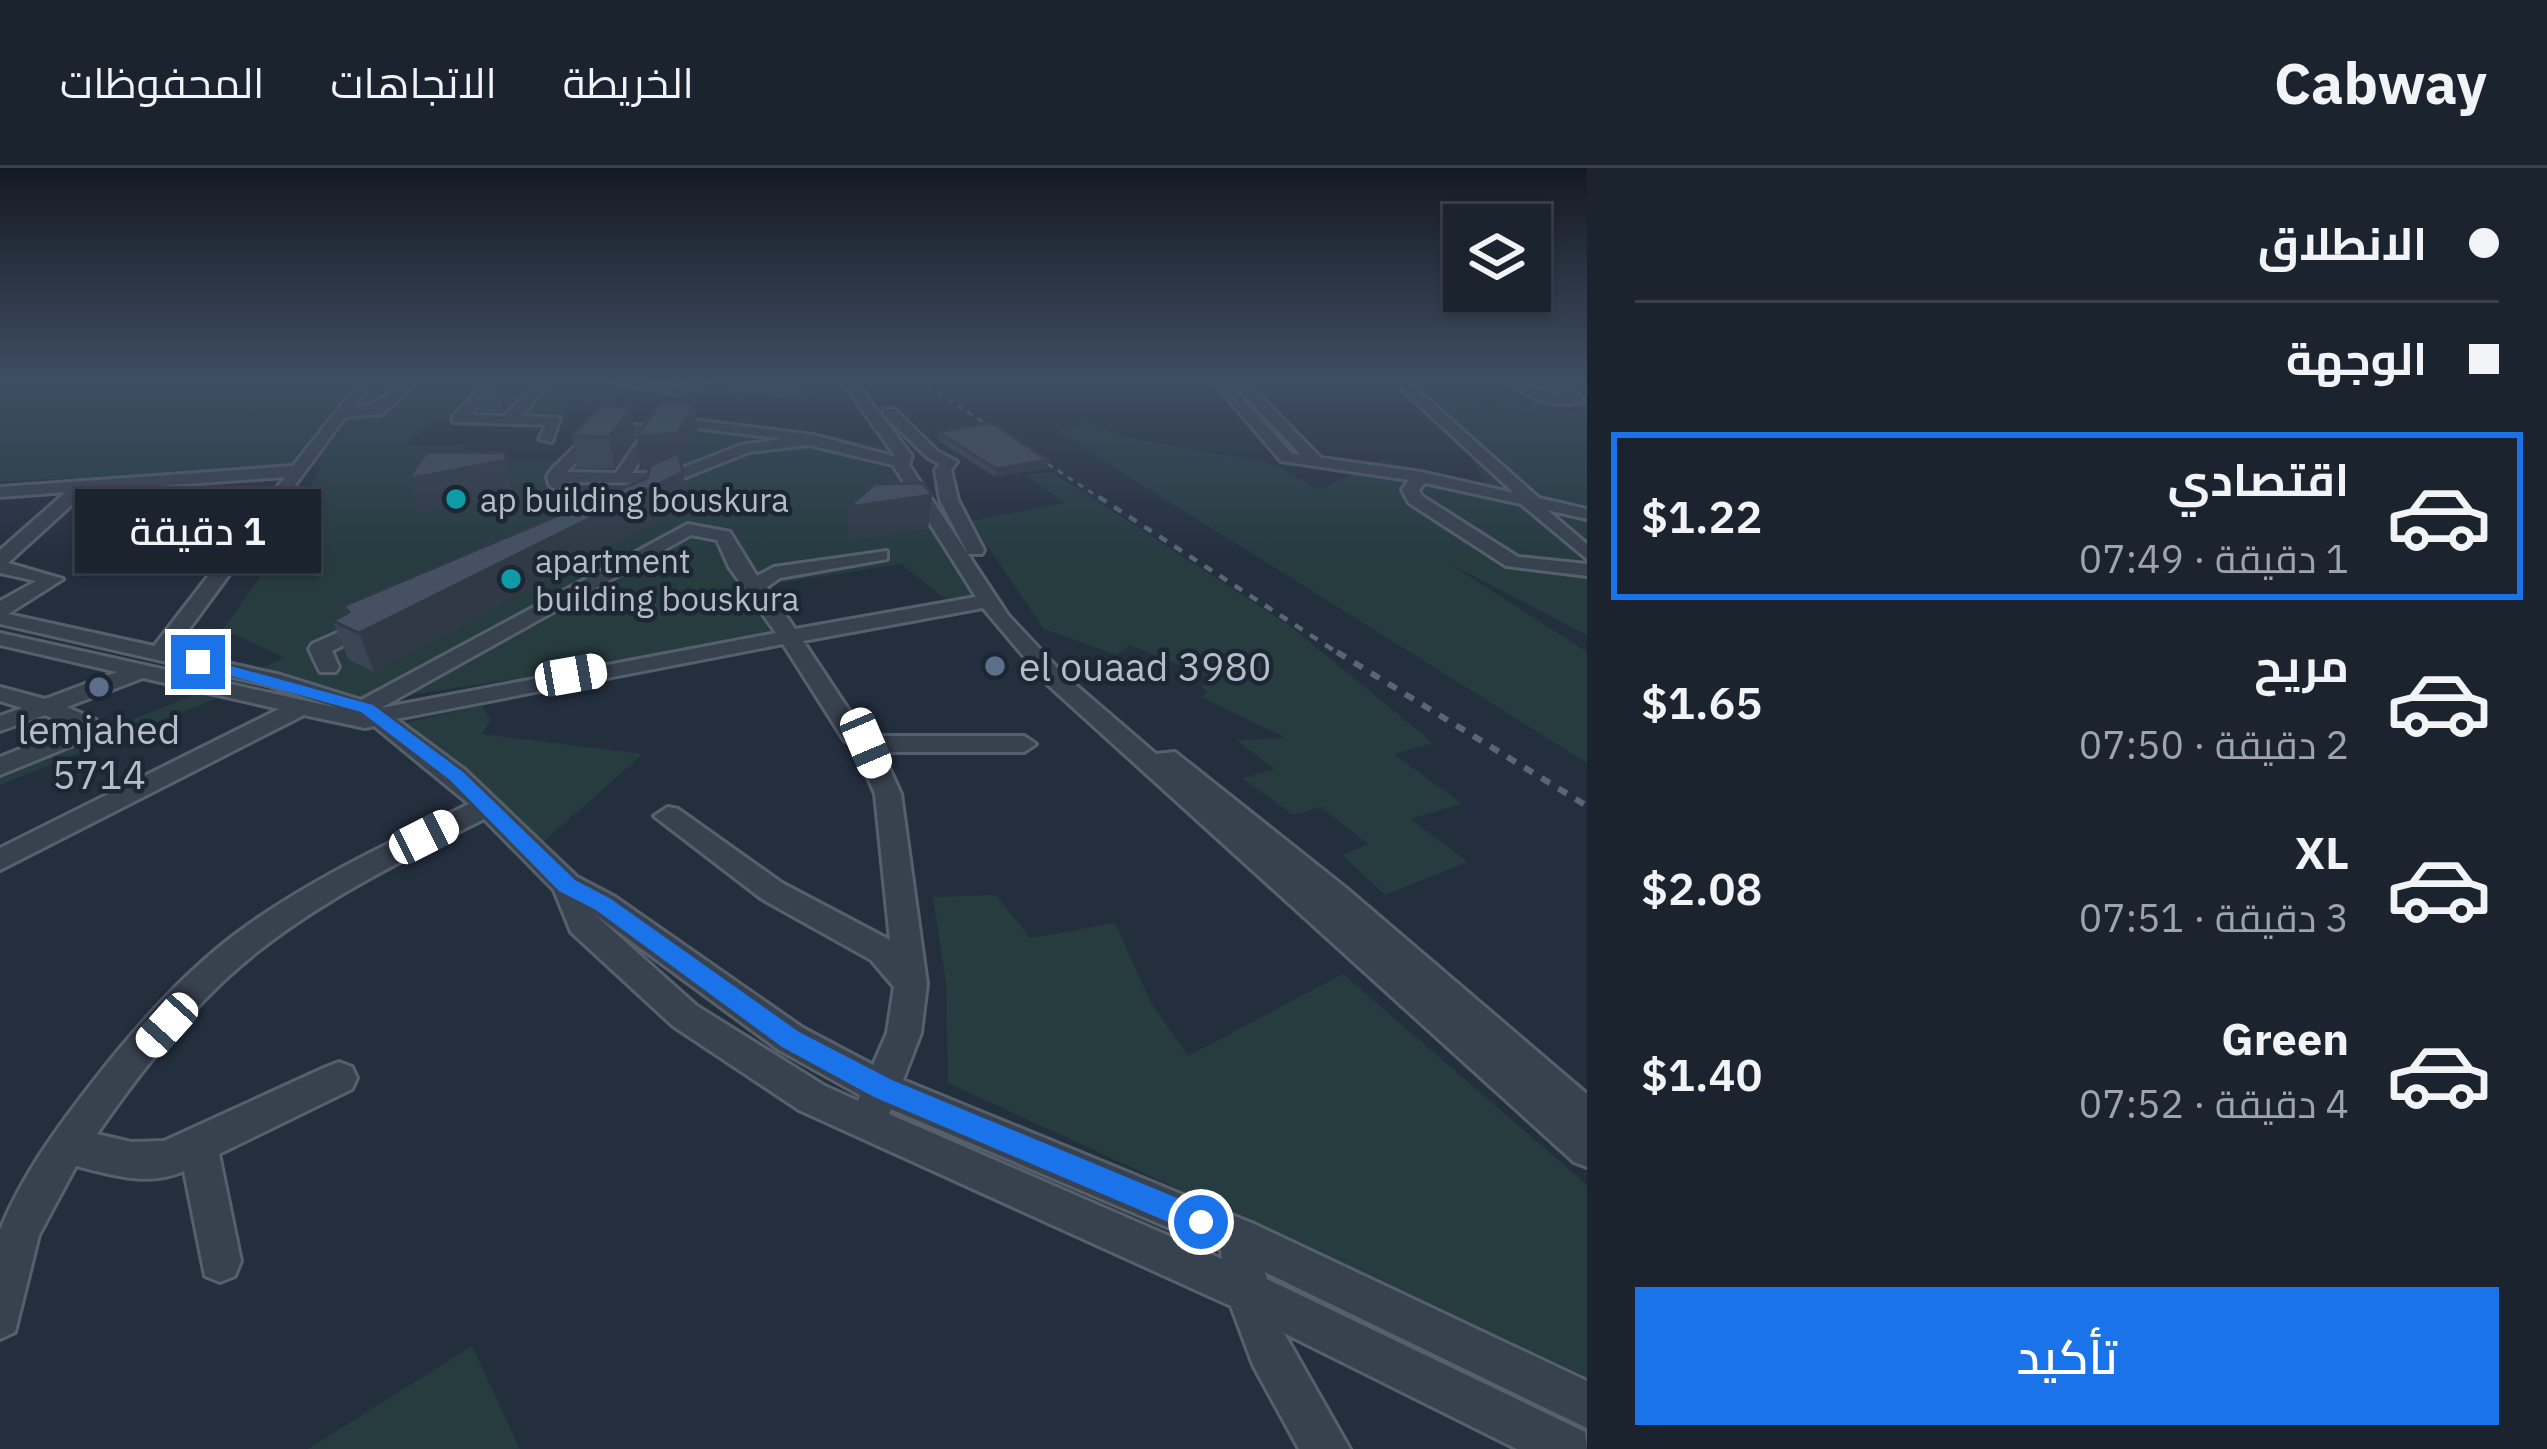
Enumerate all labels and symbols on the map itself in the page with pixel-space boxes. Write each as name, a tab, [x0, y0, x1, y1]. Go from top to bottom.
place label: ap building bouskura	[480, 478, 789, 521]
marker: ap building bouskura	[443, 486, 469, 512]
callout: 1 دقيقة	[75, 488, 321, 572]
place label: apartment building bouskura	[535, 539, 799, 620]
marker: apartment building bouskura	[498, 566, 524, 592]
route end	[171, 635, 225, 689]
place label: el ouaad 3980	[1019, 641, 1271, 692]
car	[532, 651, 610, 699]
marker: el ouaad 3980	[982, 653, 1008, 679]
marker: lemjahed 5714	[86, 674, 112, 700]
car	[835, 703, 897, 783]
place label: lemjahed 5714	[18, 704, 180, 800]
car	[384, 805, 464, 869]
car	[130, 986, 204, 1064]
route start	[1174, 1195, 1228, 1249]

